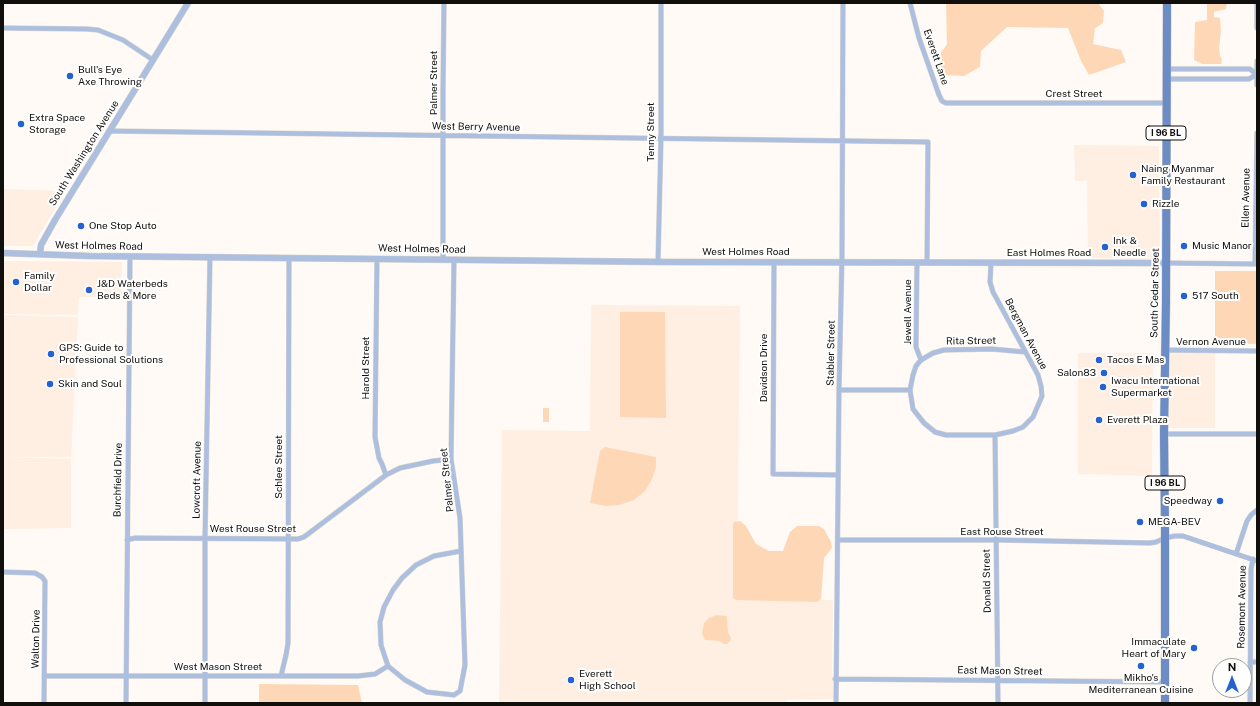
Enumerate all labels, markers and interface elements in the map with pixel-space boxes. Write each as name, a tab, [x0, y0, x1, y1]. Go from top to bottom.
street label: Everett Lane	[921, 28, 951, 86]
street label: Palmer Street	[428, 51, 440, 115]
place label: Bull's Eye Axe Throwing	[78, 64, 142, 88]
marker: Bull's Eye Axe Throwing	[65, 71, 75, 81]
street label: Crest Street	[1046, 88, 1102, 100]
street label: South Washington Avenue	[47, 98, 121, 208]
street label: Tenny Street	[645, 102, 657, 162]
place label: Extra Space Storage	[29, 112, 85, 136]
marker: Extra Space Storage	[16, 119, 26, 129]
street label: West Berry Avenue	[432, 120, 520, 134]
road number: I 96 BL	[1146, 126, 1186, 140]
place label: Naing Myanmar Family Restaurant	[1141, 163, 1225, 186]
street label: Ellen Avenue	[1239, 168, 1253, 228]
marker: Naing Myanmar Family Restaurant	[1128, 170, 1138, 180]
place label: Rizzle	[1152, 198, 1179, 210]
marker: Rizzle	[1139, 199, 1149, 209]
place label: One Stop Auto	[89, 220, 157, 232]
marker: One Stop Auto	[76, 221, 86, 231]
place label: Ink & Needle	[1113, 235, 1146, 258]
street label: West Holmes Road	[55, 239, 143, 253]
place label: Music Manor	[1192, 240, 1252, 252]
marker: Music Manor	[1179, 241, 1189, 251]
street label: West Holmes Road	[378, 242, 466, 256]
marker: Ink & Needle	[1100, 242, 1110, 252]
street label: West Holmes Road	[702, 246, 790, 258]
street label: East Holmes Road	[1007, 247, 1091, 259]
street label: South Cedar Street	[1148, 248, 1162, 338]
place label: Family Dollar	[24, 270, 55, 294]
marker: Family Dollar	[11, 277, 21, 287]
place label: J&D Waterbeds Beds & More	[97, 278, 168, 302]
street label: Jewell Avenue	[902, 279, 914, 345]
marker: J&D Waterbeds Beds & More	[84, 285, 94, 295]
place label: 517 South	[1192, 290, 1239, 302]
marker: 517 South	[1179, 291, 1189, 301]
street label: Bergman Avenue	[1002, 296, 1050, 372]
street label: Stabler Street	[824, 320, 838, 386]
street label: Davidson Drive	[758, 334, 770, 402]
street label: Rita Street	[946, 335, 996, 347]
street label: Harold Street	[360, 336, 372, 400]
street label: Vernon Avenue	[1176, 336, 1246, 348]
place label: GPS: Guide to Professional Solutions	[59, 342, 163, 366]
marker: GPS: Guide to Professional Solutions	[46, 349, 56, 359]
place label: Tacos E Mas	[1107, 354, 1164, 366]
marker: Tacos E Mas	[1094, 355, 1104, 365]
place label: Salon83	[1057, 367, 1096, 379]
marker: Salon83	[1099, 368, 1109, 378]
place label: Iwacu International Supermarket	[1111, 375, 1200, 398]
place label: Skin and Soul	[58, 378, 122, 390]
marker: Skin and Soul	[45, 379, 55, 389]
marker: Iwacu International Supermarket	[1098, 382, 1108, 392]
place label: Everett Plaza	[1107, 414, 1168, 426]
marker: Everett Plaza	[1094, 415, 1104, 425]
street label: Schlee Street	[273, 435, 285, 499]
street label: Lowcroft Avenue	[190, 441, 204, 519]
street label: Burchfield Drive	[111, 443, 125, 517]
street label: Palmer Street	[438, 447, 456, 513]
road number: I 96 BL	[1145, 476, 1185, 490]
place label: Speedway	[1164, 495, 1212, 507]
marker: Speedway	[1215, 496, 1225, 506]
place label: MEGA-BEV	[1148, 516, 1201, 528]
marker: MEGA-BEV	[1135, 517, 1145, 527]
street label: West Rouse Street	[210, 523, 296, 535]
street label: East Rouse Street	[960, 526, 1044, 538]
street label: Donald Street	[980, 549, 994, 613]
street label: Rosemont Avenue	[1235, 565, 1249, 649]
street label: Walton Drive	[29, 609, 43, 669]
place label: Immaculate Heart of Mary	[1122, 636, 1186, 660]
marker: Immaculate Heart of Mary	[1189, 643, 1199, 653]
north arrow	[1212, 658, 1252, 698]
street label: West Mason Street	[174, 661, 262, 673]
marker: Mikho's Mediterranean Cuisine	[1136, 661, 1146, 671]
text: N	[1228, 661, 1236, 673]
street label: East Mason Street	[957, 664, 1043, 678]
place label: Everett High School	[579, 668, 636, 692]
place label: Mikho's Mediterranean Cuisine	[1089, 672, 1193, 696]
marker: Everett High School	[566, 675, 576, 685]

